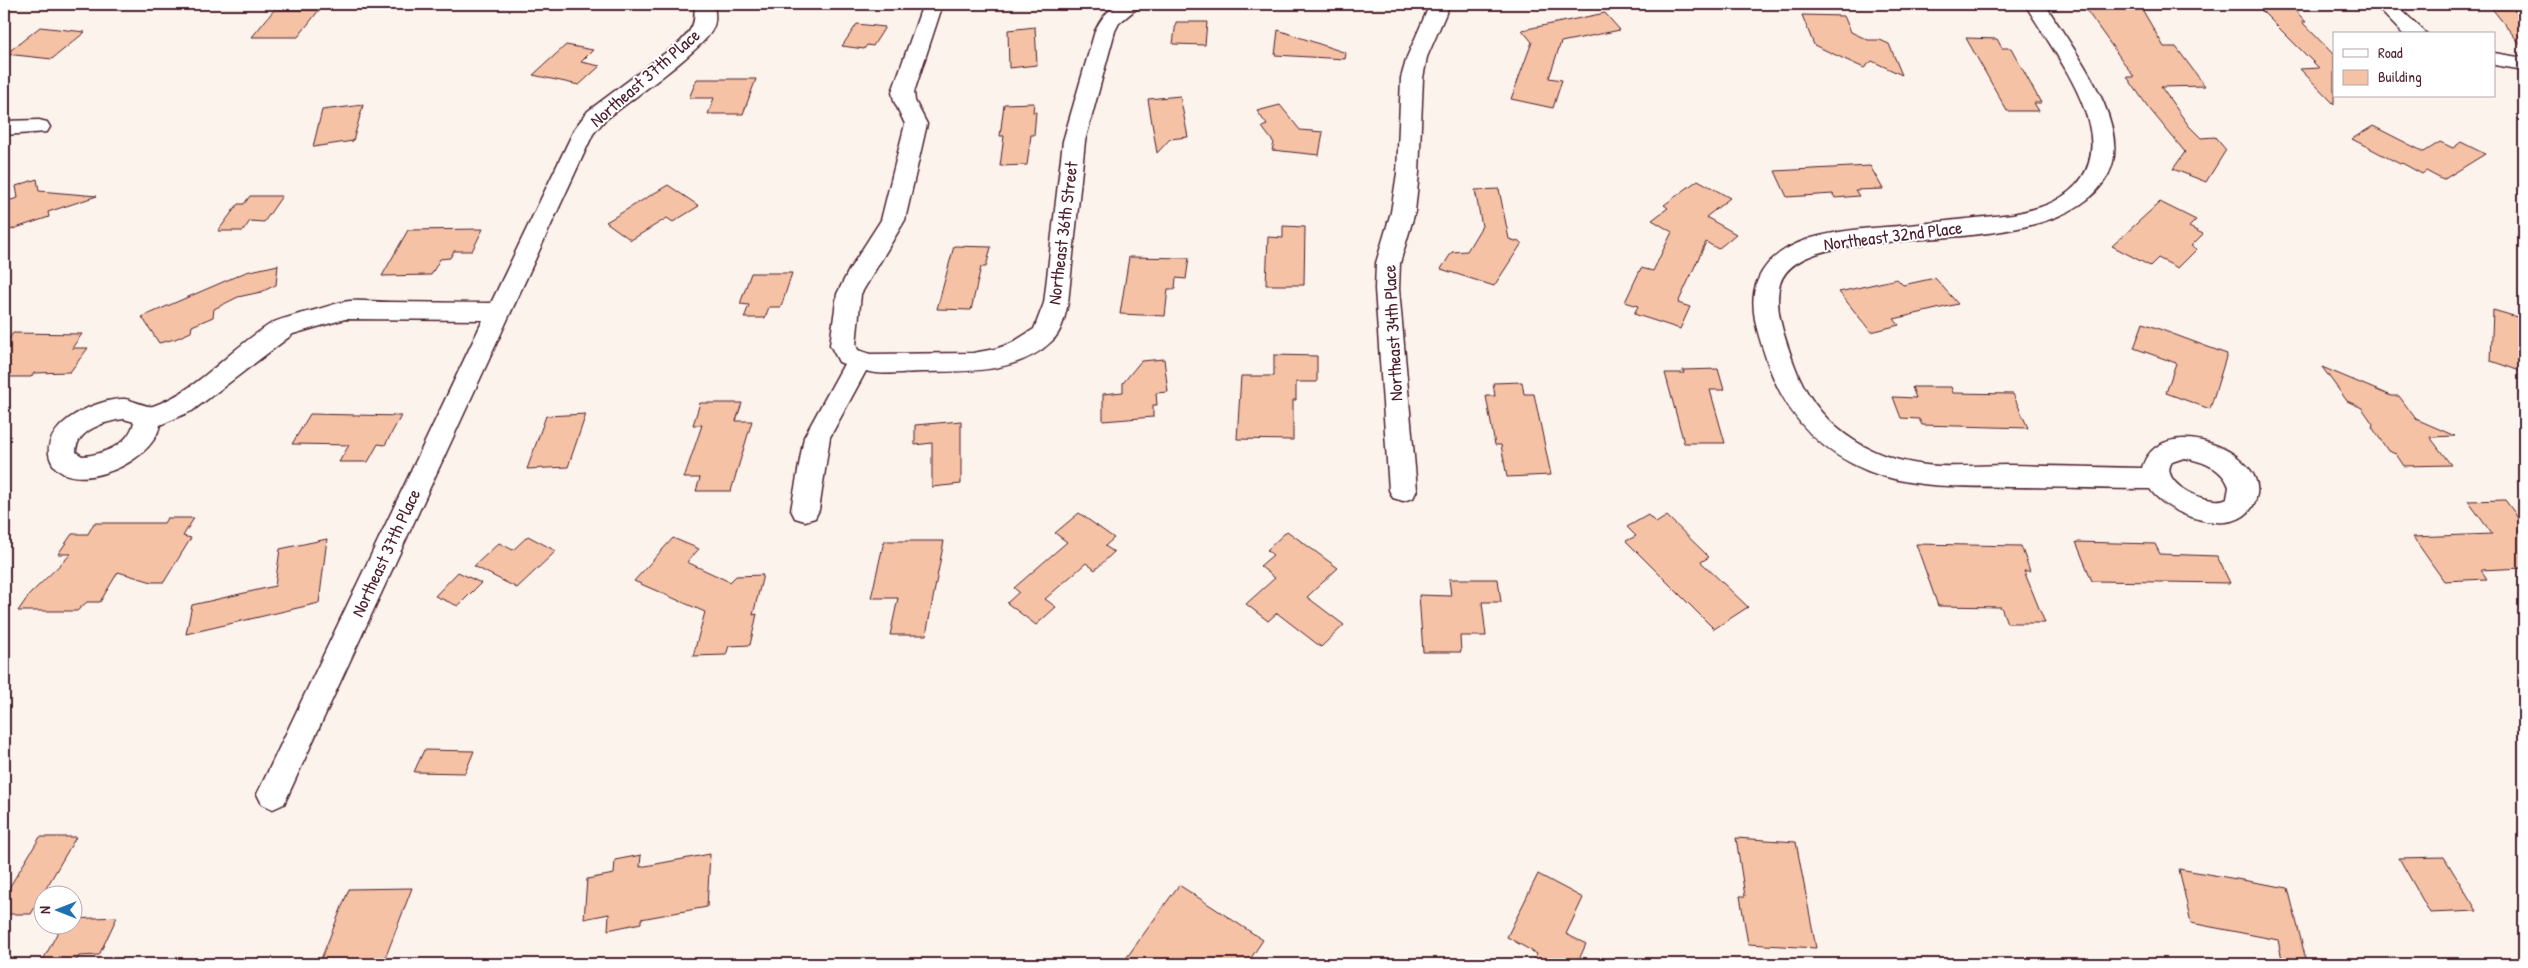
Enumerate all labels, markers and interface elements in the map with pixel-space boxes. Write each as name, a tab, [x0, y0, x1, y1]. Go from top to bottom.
street label: Northeast 37th Place	[584, 23, 705, 132]
legend	[2333, 32, 2496, 98]
text: Road	[2378, 42, 2403, 63]
text: Building	[2378, 66, 2422, 87]
street label: Northeast 36th Street	[1041, 159, 1084, 306]
street label: Northeast 32nd Place	[1822, 215, 1964, 256]
street label: Northeast 34th Place	[1376, 264, 1409, 402]
street label: Northeast 37th Place	[345, 485, 426, 621]
north arrow	[32, 886, 82, 936]
text: N	[35, 906, 54, 914]

